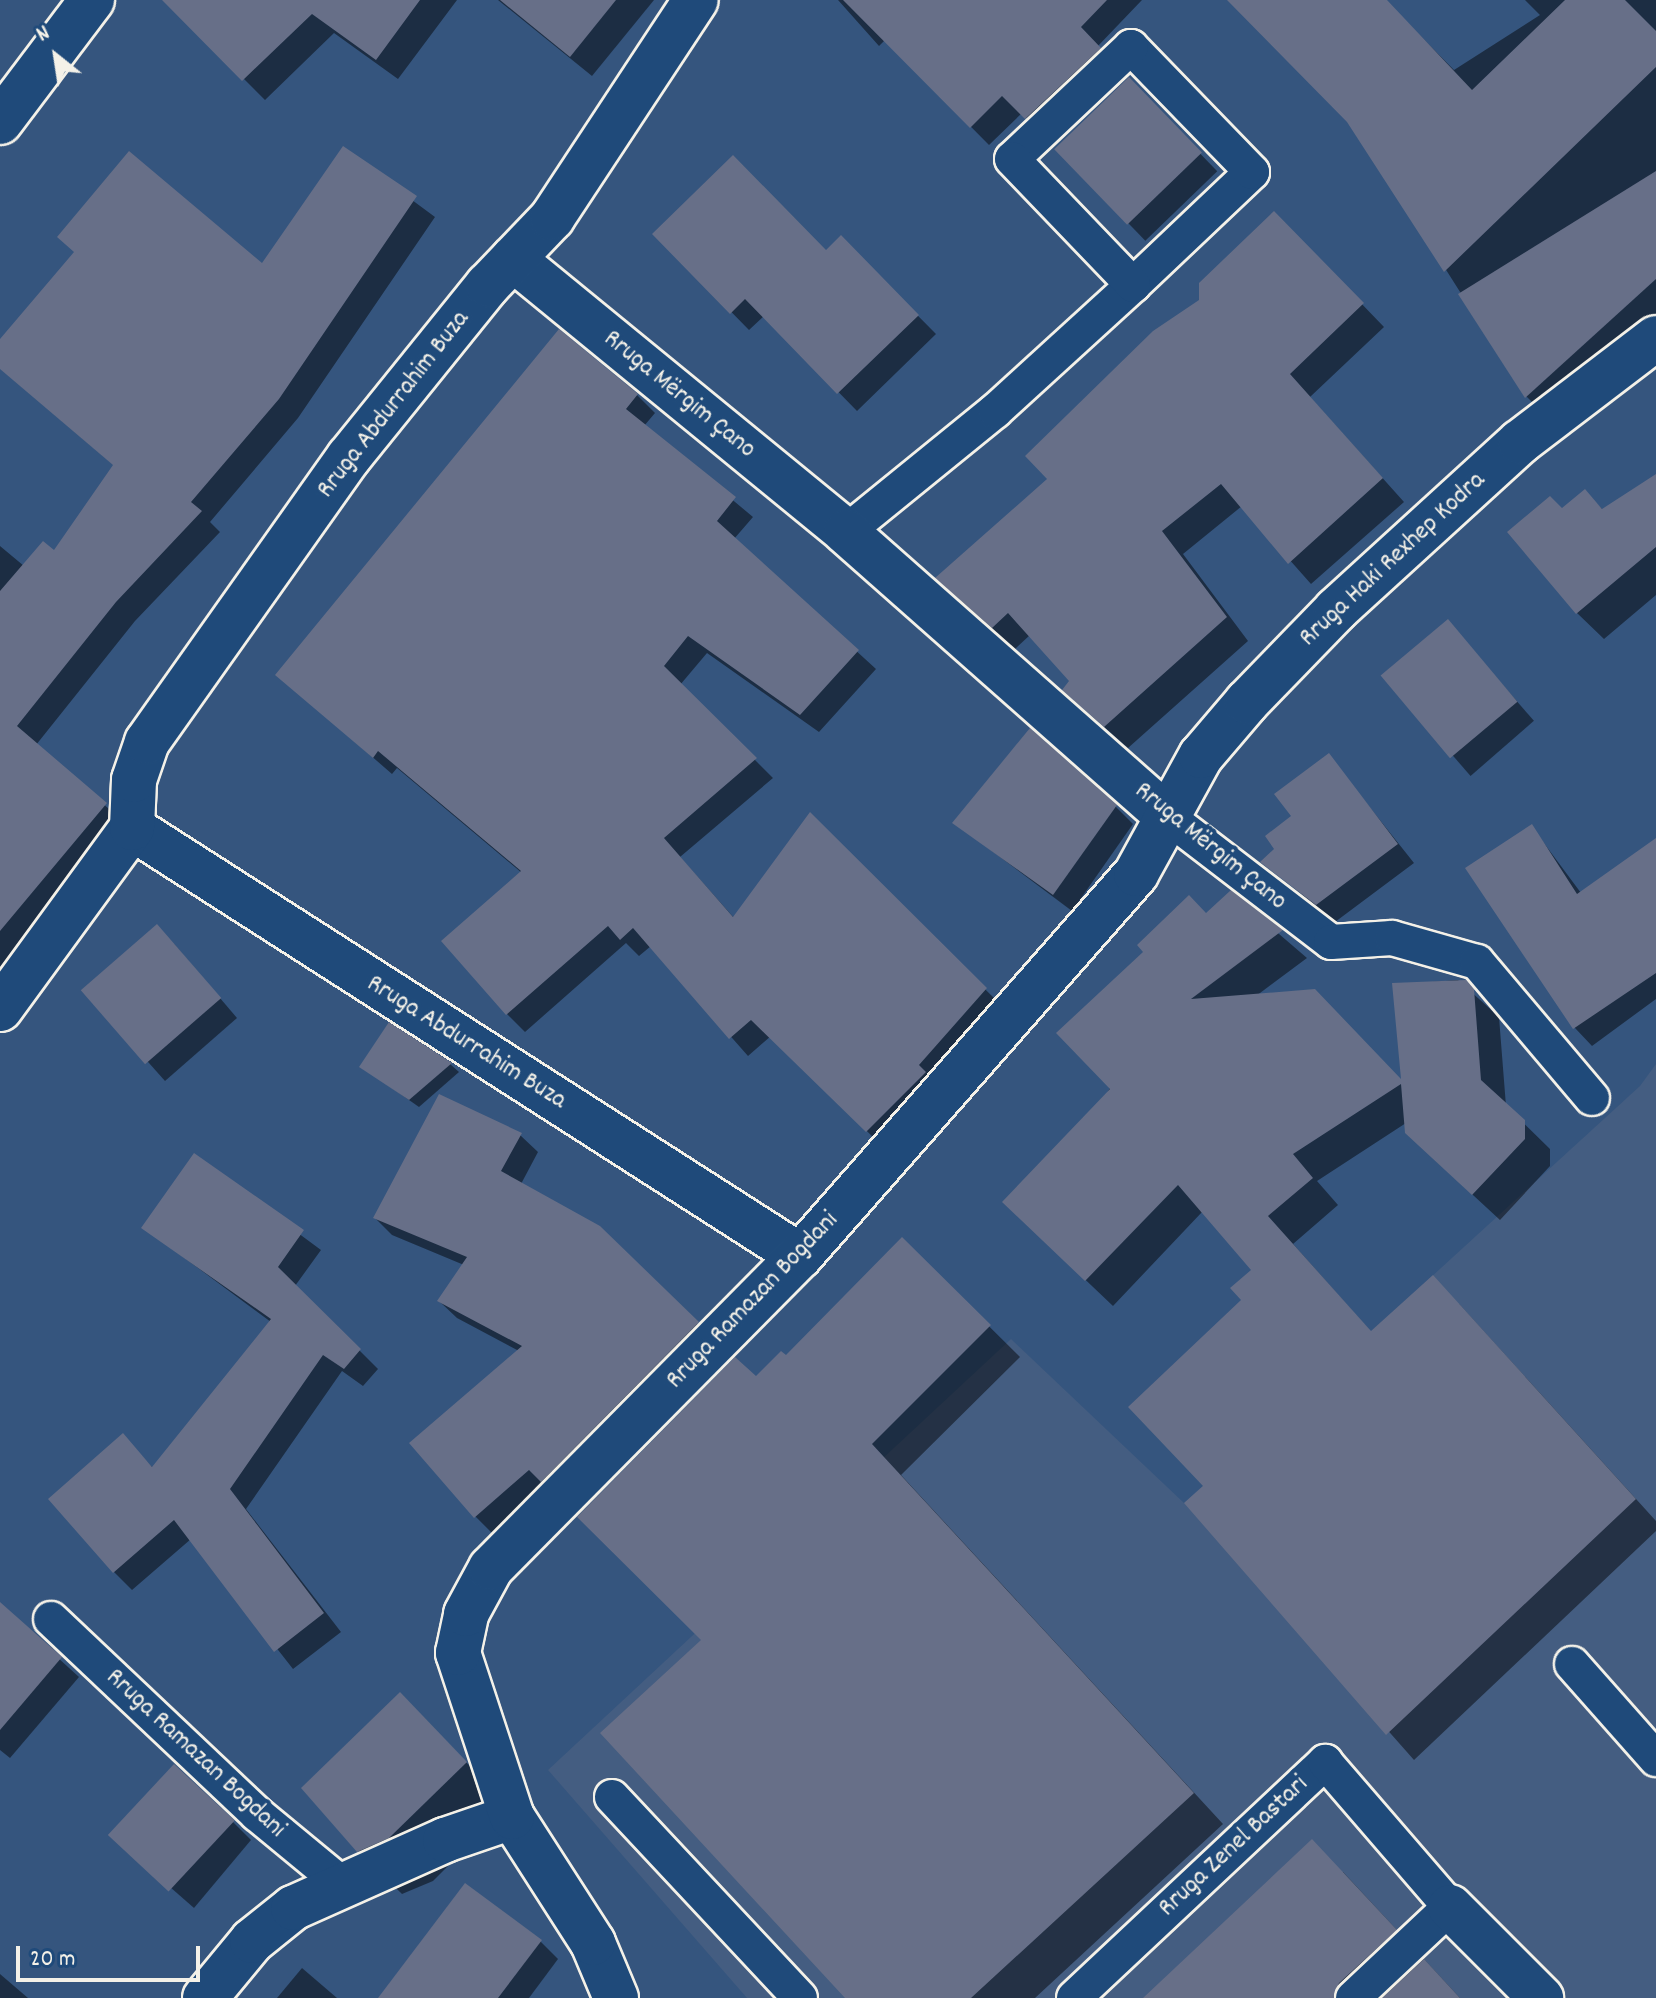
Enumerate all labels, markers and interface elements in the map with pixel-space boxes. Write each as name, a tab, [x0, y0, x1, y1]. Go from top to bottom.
north arrow	[16, 16, 96, 96]
text: N	[31, 19, 56, 51]
street label: Rruga Abdurrahim Buza	[311, 305, 477, 505]
street label: Rruga Mërgim Çano	[597, 324, 761, 466]
street label: Rruga Haki Rexhep Kodra	[1294, 466, 1492, 654]
street label: Rruga Mërgim Çano	[1128, 776, 1292, 918]
street label: Rruga Abdurrahim Buza	[360, 969, 572, 1117]
street label: Rruga Ramazan Bogdani	[660, 1206, 846, 1396]
street label: Rruga Ramazan Bogdani	[99, 1663, 291, 1845]
street label: Rruga Zenel Bastari	[1153, 1770, 1315, 1924]
scale bar	[20, 1930, 204, 1980]
text: 20 m	[30, 1943, 76, 1977]

